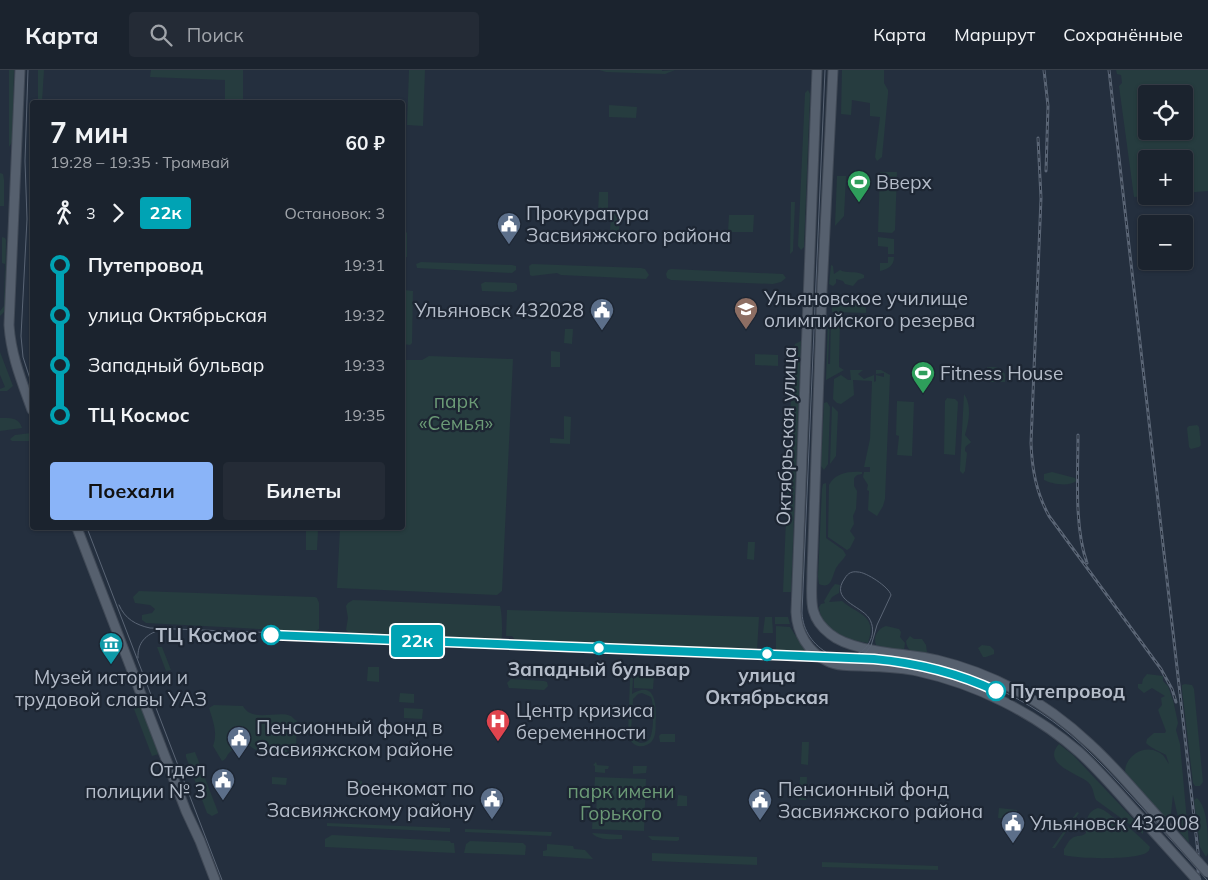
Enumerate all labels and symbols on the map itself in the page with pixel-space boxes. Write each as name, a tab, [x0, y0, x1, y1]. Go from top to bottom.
sports icon: Вверх	[846, 169, 872, 203]
place label: Вверх	[876, 170, 932, 194]
place label: Прокуратура Засвияжского района	[526, 201, 731, 247]
public building icon: Прокуратура Засвияжского района	[496, 211, 522, 245]
place label: Ульяновское училище олимпийского резерва	[763, 286, 975, 332]
school or university icon: Ульяновское училище олимпийского резерва	[733, 296, 759, 330]
public building icon: Ульяновск 432028	[589, 297, 615, 331]
place label: Ульяновск 432028	[414, 298, 584, 322]
street label: Октябрьская улица	[771, 346, 801, 526]
sports icon: Fitness House	[910, 360, 936, 394]
place label: Fitness House	[940, 361, 1063, 385]
park label: парк «Семья»	[419, 389, 493, 435]
place label: ТЦ Космос	[156, 623, 257, 647]
marker: ТЦ Космос	[261, 625, 281, 645]
line badge: 22к	[388, 625, 446, 657]
museum icon: Музей истории и трудовой славы УАЗ	[98, 631, 124, 665]
marker: Западный бульвар	[592, 641, 606, 655]
marker: улица Октябрьская	[760, 647, 774, 661]
place label: Западный бульвар	[508, 657, 690, 681]
place label: улица Октябрьская	[705, 663, 829, 709]
place label: Музей истории и трудовой славы УАЗ	[15, 665, 207, 711]
place label: Путепровод	[1010, 679, 1125, 703]
marker: Путепровод	[986, 681, 1006, 701]
place label: Центр кризиса беременности	[516, 698, 654, 744]
hospital icon: Центр кризиса беременности	[485, 708, 511, 742]
place label: Пенсионный фонд в Засвияжском районе	[256, 715, 453, 761]
public building icon: Пенсионный фонд в Засвияжском районе	[226, 725, 252, 759]
place label: Отдел полиции № 3	[85, 757, 206, 803]
public building icon: Отдел полиции № 3	[210, 767, 236, 801]
place label: Военкомат по Засвияжскому району	[267, 776, 474, 822]
place label: Пенсионный фонд Засвияжского района	[778, 777, 983, 823]
park label: парк имени Горького	[568, 779, 674, 825]
public building icon: Военкомат по Засвияжскому району	[479, 786, 505, 820]
public building icon: Пенсионный фонд Засвияжского района	[747, 787, 773, 821]
public building icon: Ульяновск 432008	[1000, 810, 1026, 844]
place label: Ульяновск 432008	[1029, 811, 1199, 835]

